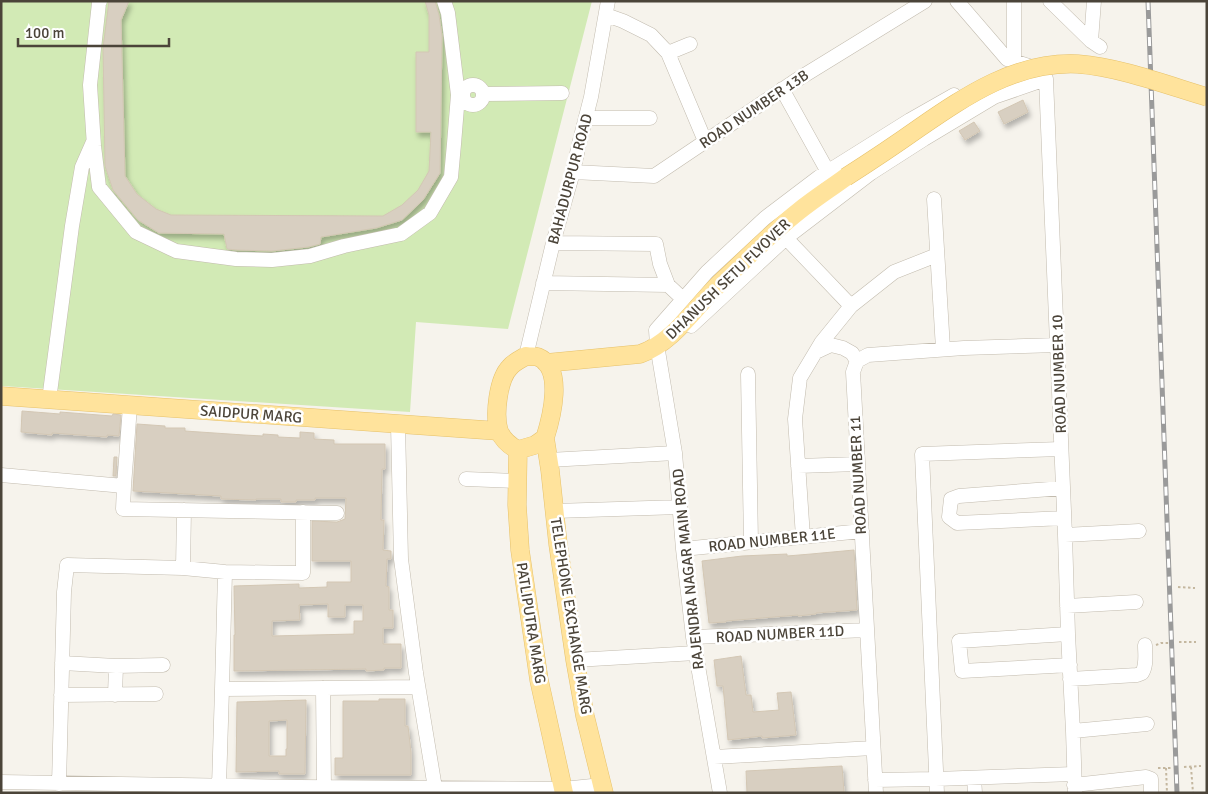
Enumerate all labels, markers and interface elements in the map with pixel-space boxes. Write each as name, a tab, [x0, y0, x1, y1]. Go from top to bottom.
scale bar	[18, 15, 169, 47]
text: 100 m	[25, 24, 65, 42]
street label: ROAD NUMBER 13B	[696, 66, 812, 152]
street label: BAHADURPUR ROAD	[544, 112, 596, 246]
street label: DHANUSH SETU FLYOVER	[662, 215, 794, 343]
street label: ROAD NUMBER 10	[1048, 314, 1070, 434]
street label: SAIDPUR MARG	[199, 401, 303, 427]
street label: ROAD NUMBER 11	[846, 415, 870, 535]
street label: RAJENDRA NAGAR MAIN ROAD	[668, 468, 708, 670]
street label: TELEPHONE EXCHANGE MARG	[547, 516, 595, 716]
street label: ROAD NUMBER 11E	[708, 524, 836, 556]
street label: PATLIPUTRA MARG	[513, 561, 549, 685]
street label: ROAD NUMBER 11D	[715, 622, 845, 646]

